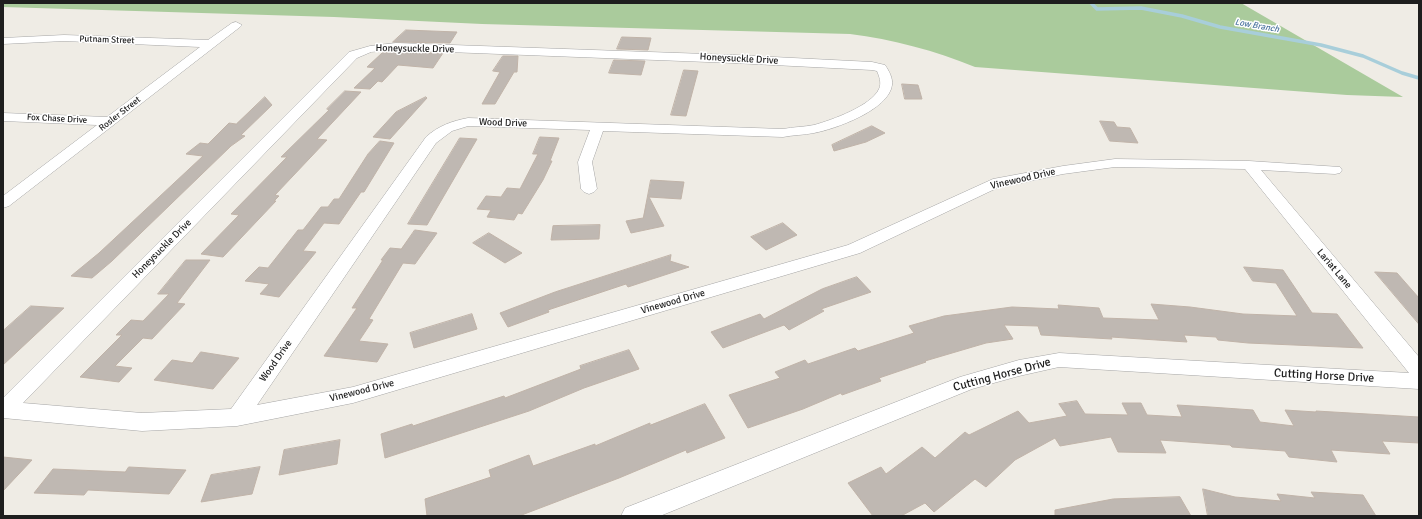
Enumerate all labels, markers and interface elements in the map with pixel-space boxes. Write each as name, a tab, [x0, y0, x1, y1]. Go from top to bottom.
water label: Low Branch	[1234, 17, 1280, 35]
street label: Putnam Street	[79, 34, 135, 46]
street label: Honeysuckle Drive	[376, 42, 454, 56]
street label: Honeysuckle Drive	[699, 51, 779, 67]
street label: Rosler Street	[97, 94, 143, 134]
street label: Fox Chase Drive	[26, 112, 88, 126]
street label: Wood Drive	[479, 116, 527, 130]
street label: Vinewood Drive	[989, 166, 1057, 192]
street label: Honeysuckle Drive	[130, 217, 194, 281]
street label: Lariat Lane	[1314, 247, 1354, 291]
street label: Vinewood Drive	[640, 287, 706, 317]
street label: Wood Drive	[257, 338, 295, 384]
street label: Cutting Horse Drive	[952, 355, 1052, 395]
street label: Cutting Horse Drive	[1273, 366, 1375, 386]
street label: Vinewood Drive	[328, 377, 396, 405]

